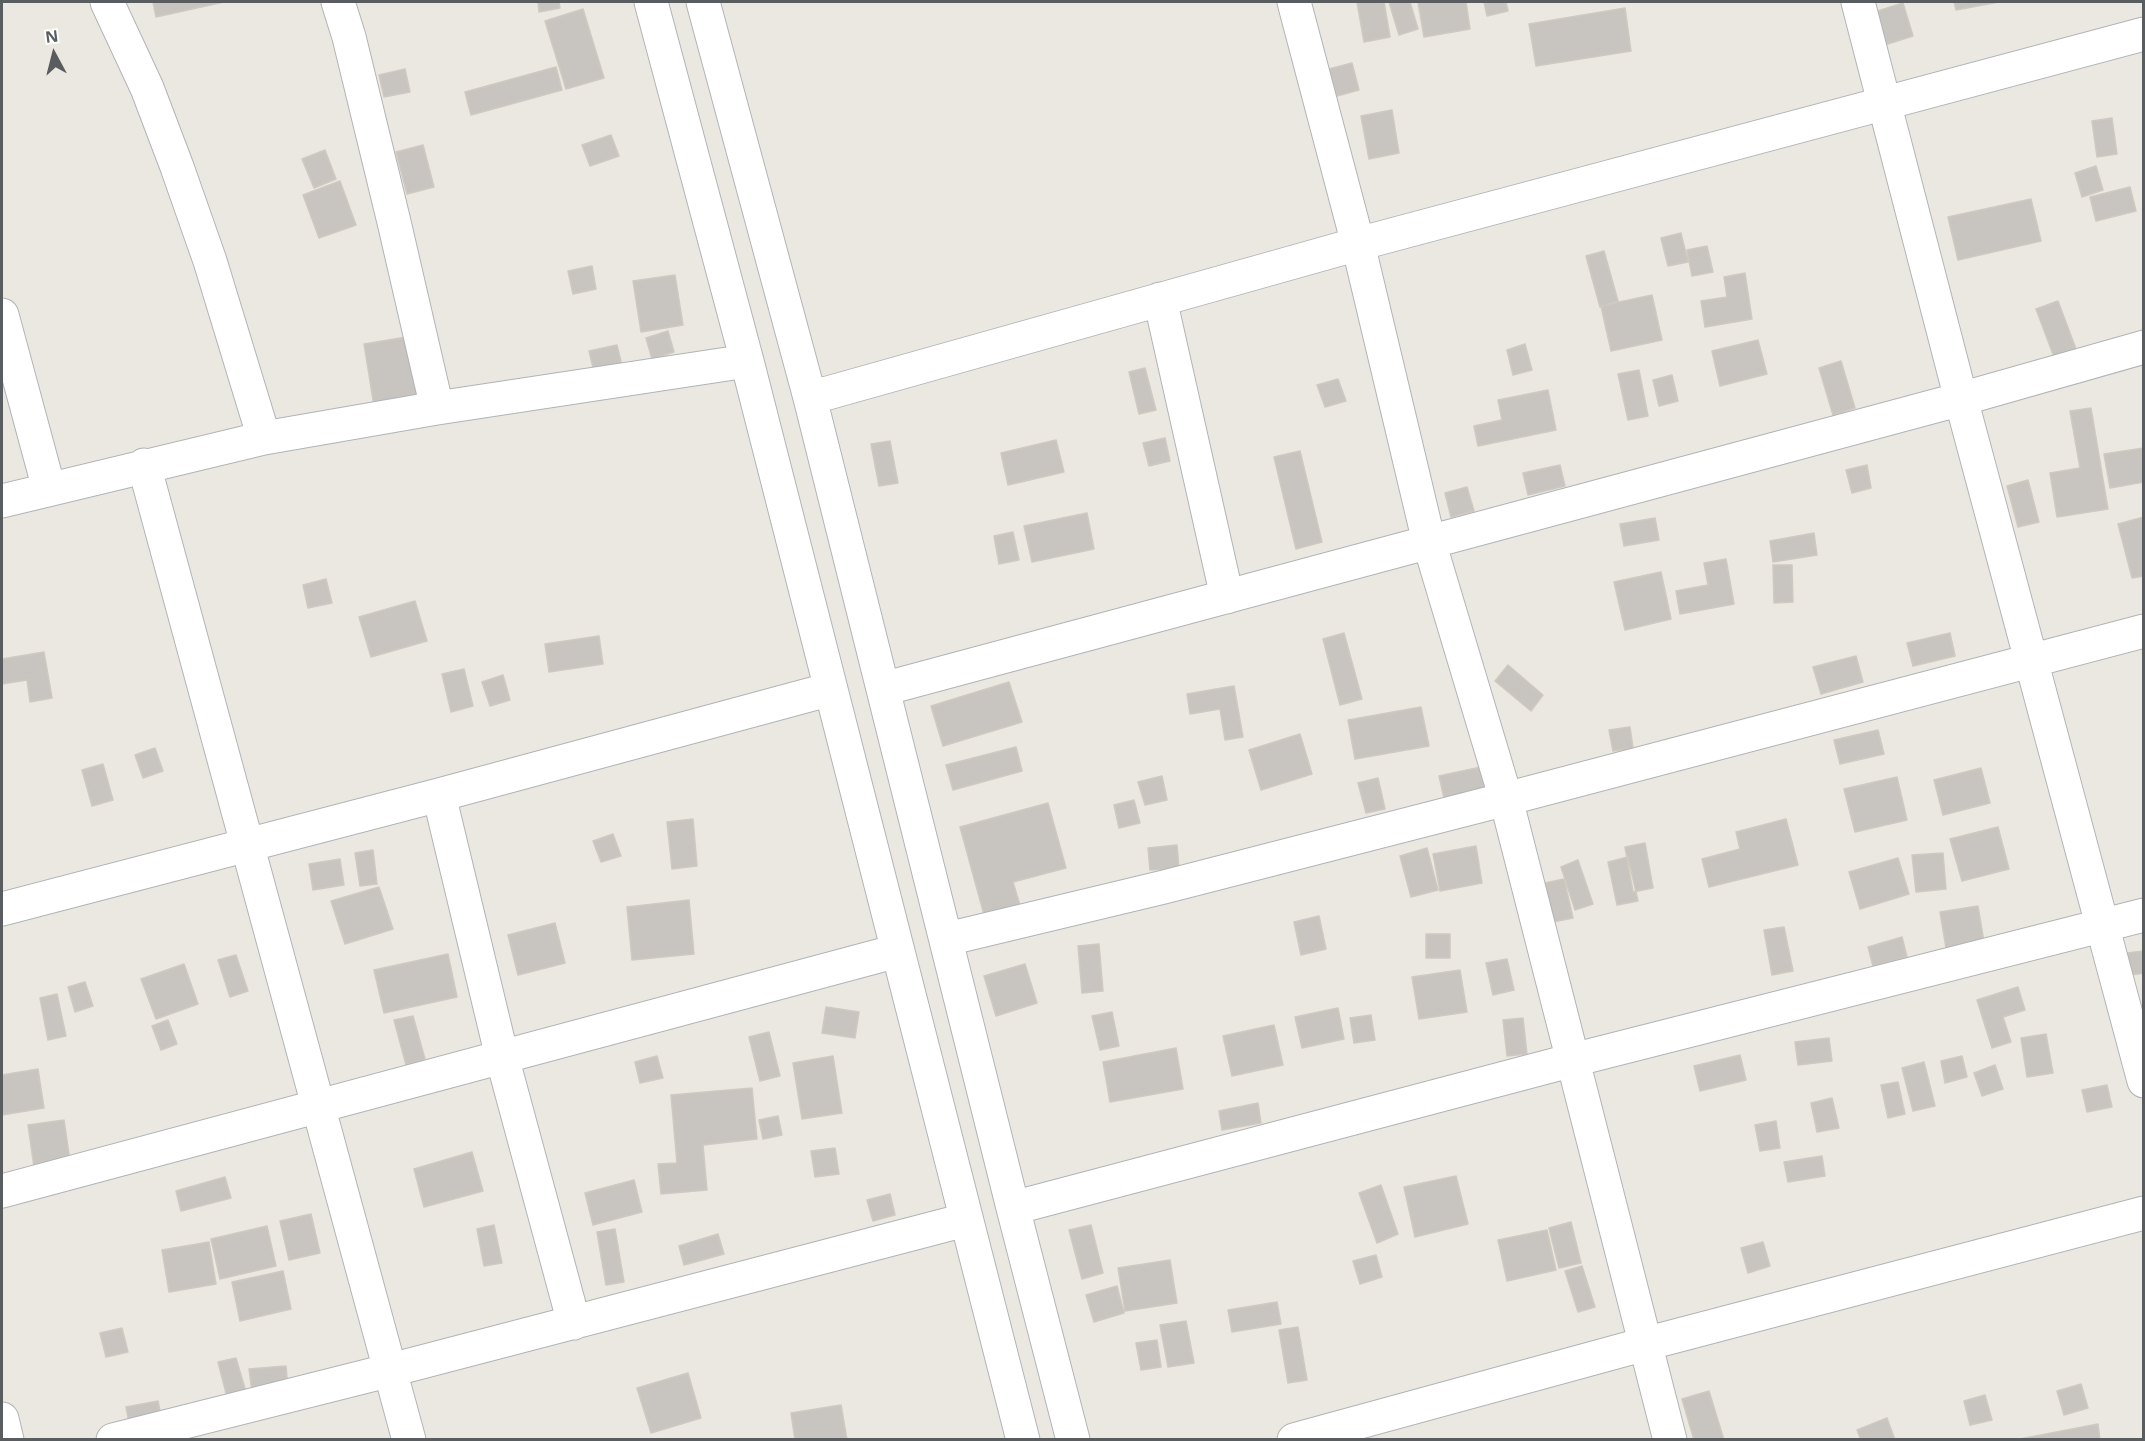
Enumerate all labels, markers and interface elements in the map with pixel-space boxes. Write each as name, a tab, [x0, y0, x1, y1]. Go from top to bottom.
north arrow	[24, 24, 84, 84]
text: N	[44, 24, 60, 48]

